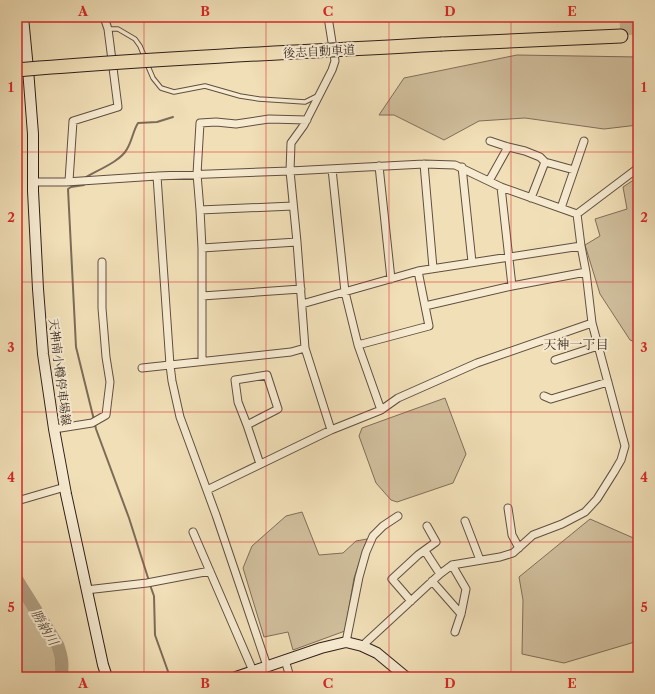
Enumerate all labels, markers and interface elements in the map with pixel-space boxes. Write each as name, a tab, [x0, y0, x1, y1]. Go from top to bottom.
text: A	[77, 3, 89, 19]
text: B	[200, 3, 210, 19]
text: C	[323, 3, 333, 19]
text: D	[444, 3, 456, 19]
text: E	[567, 3, 577, 19]
street label: 後志自動車道	[283, 42, 355, 60]
text: 1	[8, 79, 14, 95]
text: 1	[641, 79, 647, 95]
text: 2	[7, 209, 15, 225]
text: 2	[640, 209, 648, 225]
street label: 天神南小樽停車場線	[46, 317, 74, 427]
district label: 天神一丁目	[543, 336, 609, 352]
text: 3	[7, 339, 15, 355]
text: 3	[640, 339, 648, 355]
text: 4	[7, 469, 15, 485]
text: 4	[640, 469, 648, 485]
text: 5	[7, 599, 15, 615]
text: 5	[640, 599, 648, 615]
water label: 勝納川	[28, 606, 63, 650]
text: A	[77, 675, 89, 691]
text: B	[200, 675, 210, 691]
text: C	[323, 675, 333, 691]
text: D	[444, 675, 456, 691]
text: E	[567, 675, 577, 691]

